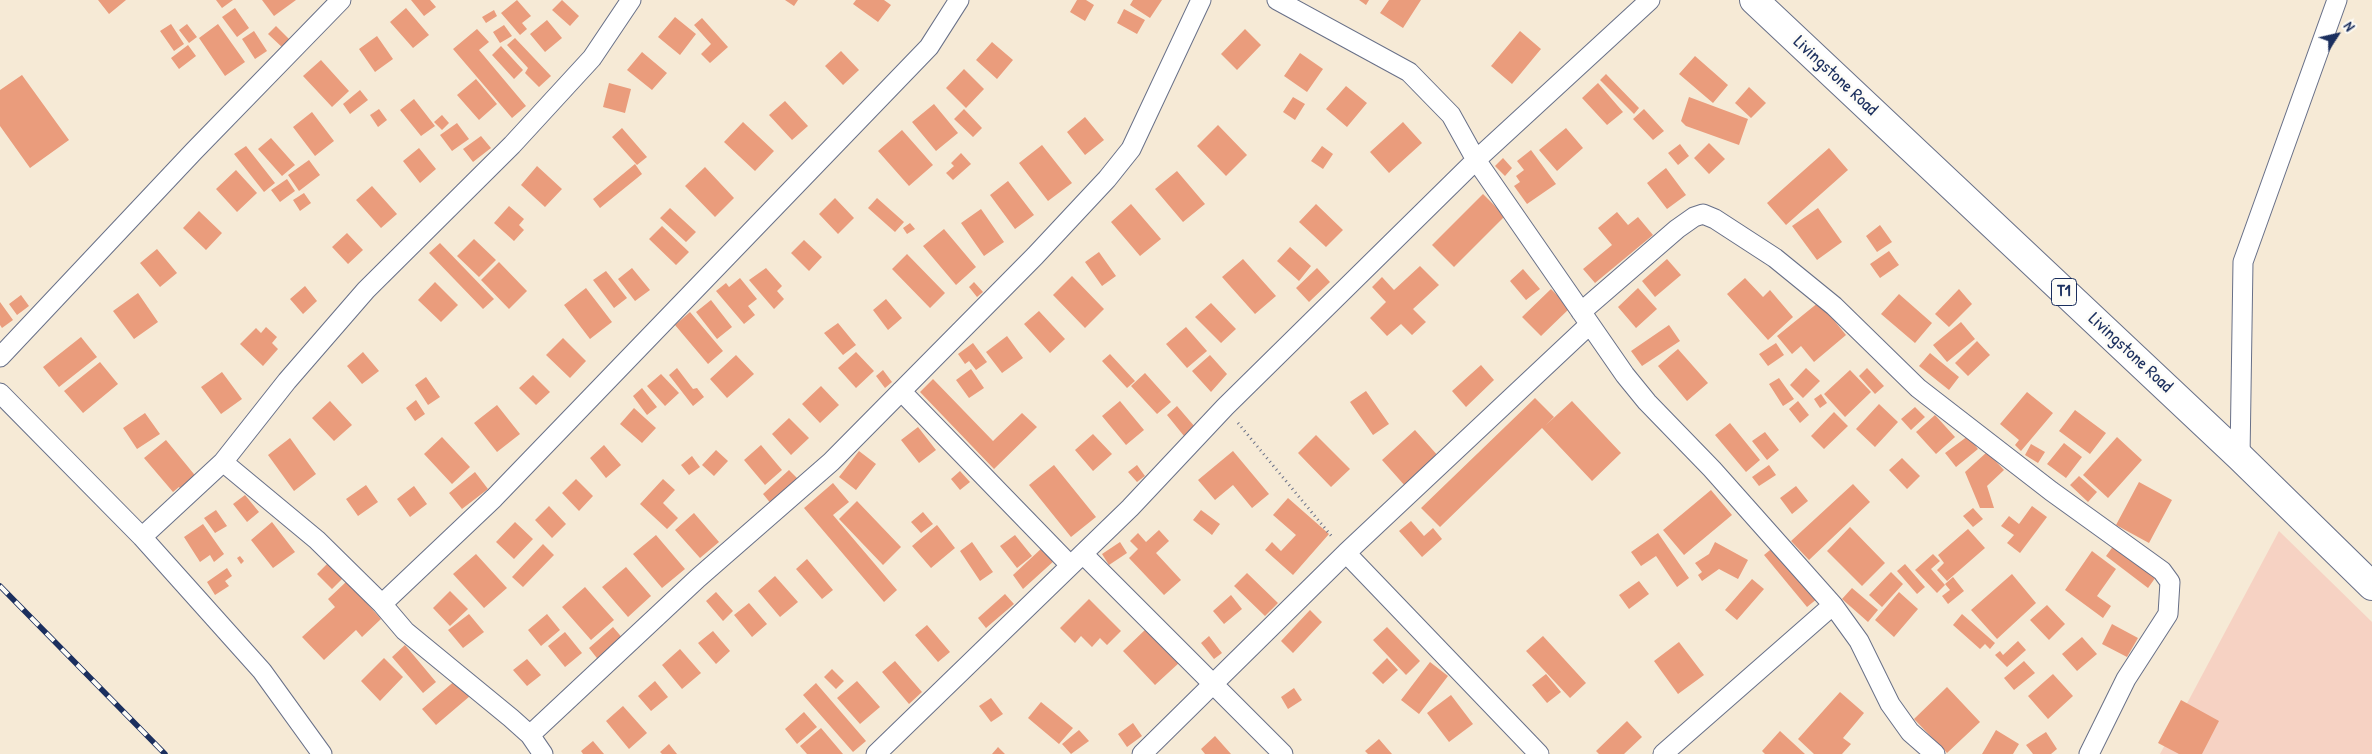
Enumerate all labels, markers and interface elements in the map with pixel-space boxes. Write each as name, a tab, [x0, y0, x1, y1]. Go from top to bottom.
north arrow	[2312, 10, 2362, 60]
text: N	[2340, 18, 2360, 35]
street label: Livingstone Road	[1788, 31, 1882, 121]
road number: T1	[2052, 278, 2076, 306]
street label: Livingstone Road	[2083, 308, 2177, 398]

